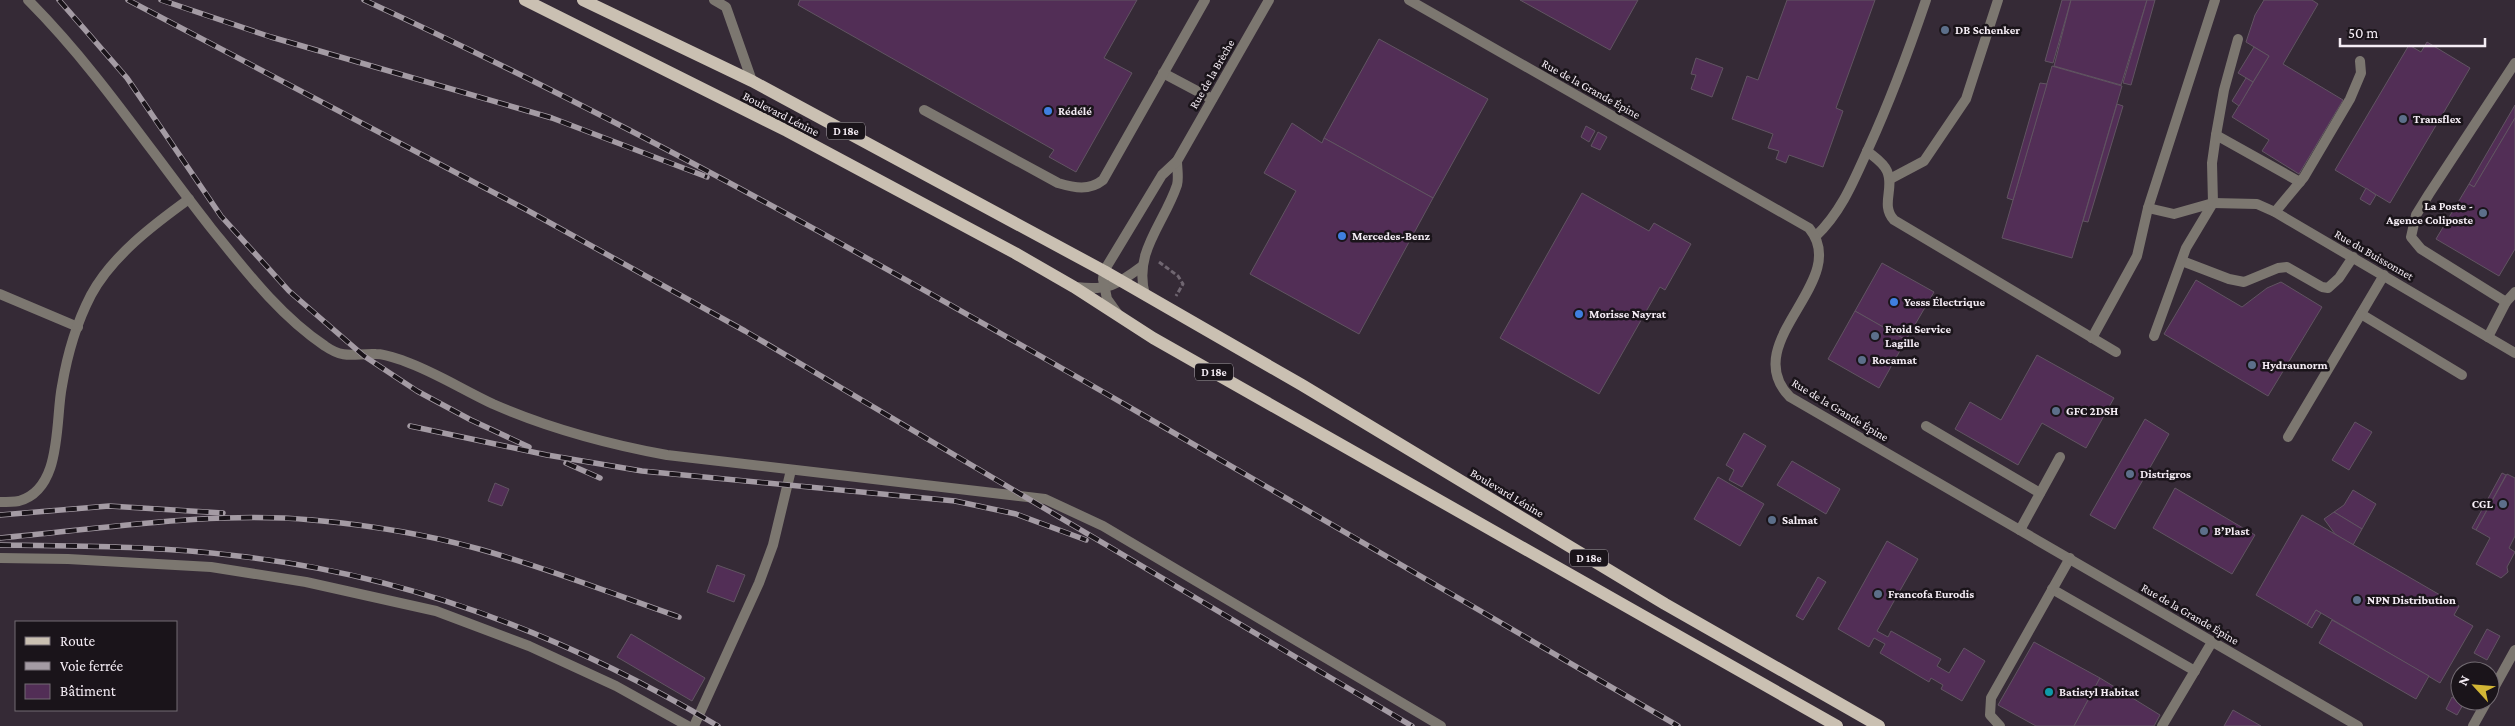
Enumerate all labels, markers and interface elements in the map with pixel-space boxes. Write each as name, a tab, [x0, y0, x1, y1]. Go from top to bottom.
scale bar	[2340, 15, 2485, 47]
place label: DB Schenker	[1955, 23, 2020, 37]
marker: DB Schenker	[1939, 24, 1951, 36]
text: 50 m	[2348, 25, 2378, 41]
street label: Rue de la Brèche	[1187, 37, 1237, 111]
street label: Rue de la Grande Épine	[1539, 56, 1643, 122]
street label: Boulevard Lénine	[741, 89, 821, 139]
place label: Rédélé	[1058, 104, 1092, 118]
marker: Rédélé	[1042, 105, 1054, 117]
place label: Transflex	[2413, 112, 2462, 126]
marker: Transflex	[2397, 113, 2409, 125]
road number: D 18e	[827, 122, 865, 140]
place label: La Poste - Agence Coliposte	[2385, 199, 2473, 227]
marker: La Poste - Agence Coliposte	[2477, 207, 2489, 219]
street label: Rue du Buissonnet	[2332, 227, 2417, 284]
place label: Mercedes-Benz	[1352, 229, 1431, 243]
marker: Mercedes-Benz	[1336, 230, 1348, 242]
place label: Yesss Électrique	[1904, 295, 1986, 309]
marker: Yesss Électrique	[1888, 296, 1900, 308]
place label: Morisse Nayrat	[1589, 307, 1667, 321]
marker: Morisse Nayrat	[1573, 308, 1585, 320]
place label: Froid Service Lagille	[1885, 322, 1951, 350]
marker: Froid Service Lagille	[1869, 330, 1881, 342]
place label: Rocamat	[1872, 353, 1918, 367]
marker: Rocamat	[1856, 354, 1868, 366]
place label: Hydraunorm	[2262, 358, 2329, 372]
marker: Hydraunorm	[2246, 359, 2258, 371]
road number: D 18e	[1195, 364, 1233, 381]
street label: Rue de la Grande Épine	[1789, 376, 1891, 444]
place label: GFC 2DSH	[2066, 404, 2118, 418]
marker: GFC 2DSH	[2050, 405, 2062, 417]
street label: Boulevard Lénine	[1468, 466, 1546, 520]
place label: Distrigros	[2140, 467, 2191, 481]
marker: Distrigros	[2124, 468, 2136, 480]
place label: CGL	[2472, 497, 2494, 511]
marker: CGL	[2497, 498, 2509, 510]
place label: Salmat	[1782, 513, 1818, 527]
marker: Salmat	[1766, 514, 1778, 526]
place label: B’Plast	[2214, 524, 2250, 538]
marker: B’Plast	[2198, 525, 2210, 537]
road number: D 18e	[1570, 550, 1608, 566]
street label: Rue de la Grande Épine	[2139, 580, 2241, 648]
place label: Francofa Eurodis	[1888, 587, 1974, 601]
marker: Francofa Eurodis	[1872, 588, 1884, 600]
place label: NPN Distribution	[2367, 593, 2456, 607]
marker: NPN Distribution	[2351, 594, 2363, 606]
legend	[15, 621, 178, 711]
text: Route	[60, 633, 95, 649]
text: Voie ferrée	[60, 658, 124, 674]
north arrow	[2450, 661, 2500, 711]
text: N	[2454, 672, 2473, 688]
text: Bâtiment	[60, 683, 117, 699]
place label: Batistyl Habitat	[2059, 685, 2140, 699]
marker: Batistyl Habitat	[2043, 686, 2055, 698]

